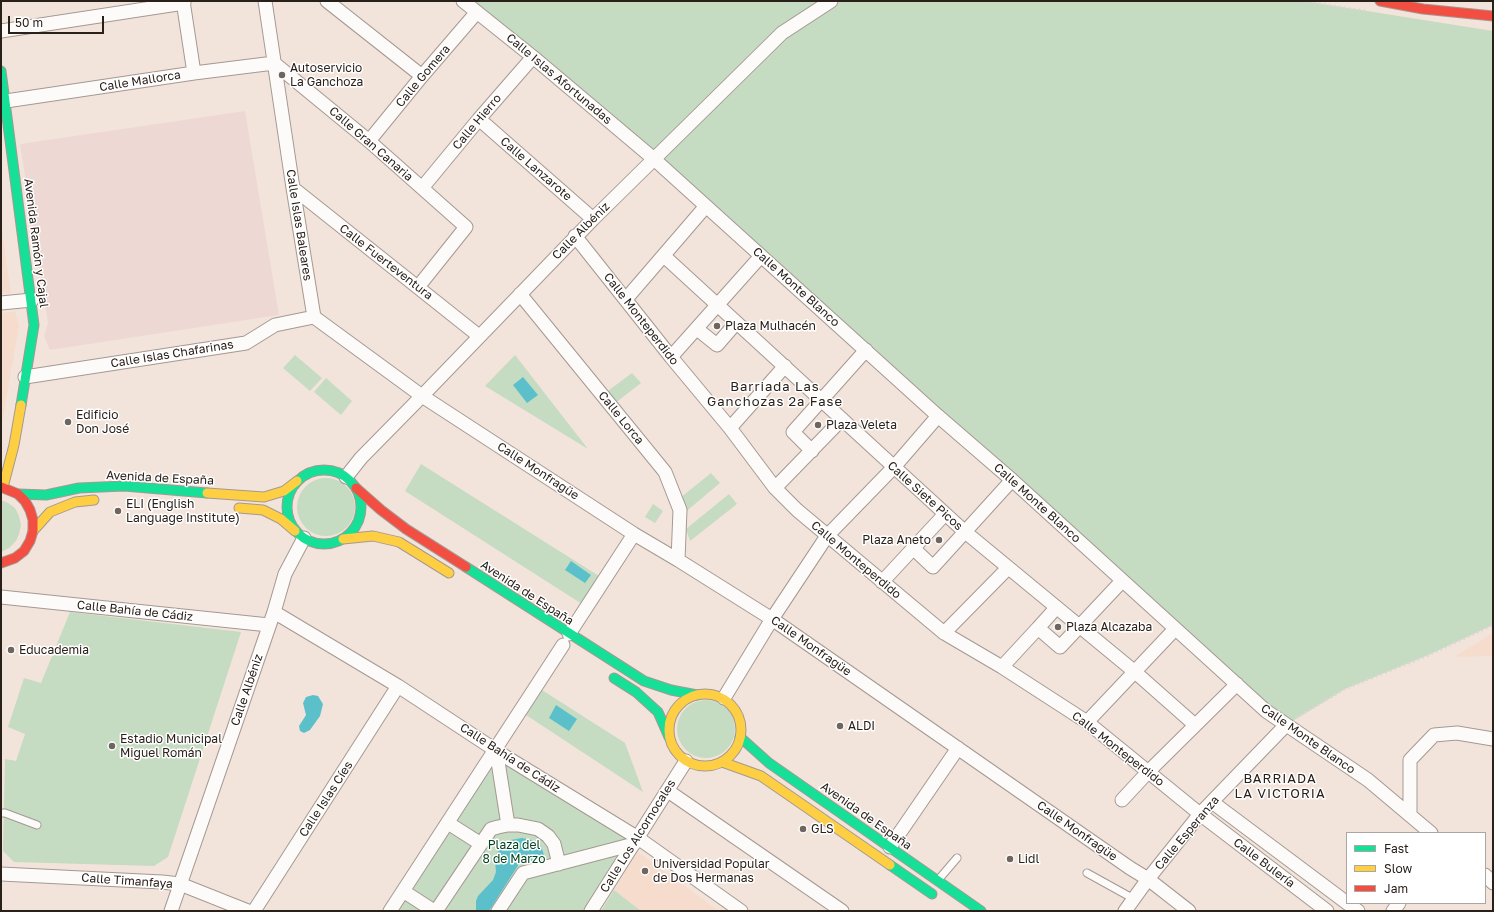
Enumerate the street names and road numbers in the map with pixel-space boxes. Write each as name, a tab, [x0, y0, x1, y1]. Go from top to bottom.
street label: Calle Islas Afortunadas	[503, 31, 615, 127]
street label: Calle Gomera	[393, 42, 453, 110]
street label: Calle Mallorca	[98, 67, 182, 95]
street label: Calle Hierro	[450, 91, 504, 153]
street label: Calle Gran Canaria	[326, 104, 416, 184]
street label: Calle Lanzarote	[497, 134, 575, 204]
street label: Calle Islas Baleares	[283, 168, 315, 282]
street label: Avenida Ramón y Cajal	[21, 178, 51, 308]
street label: Calle Albéniz	[549, 199, 613, 263]
street label: Calle Fuerteventura	[337, 221, 435, 303]
street label: Calle Monte Blanco	[750, 244, 842, 330]
street label: Calle Monteperdido	[601, 270, 681, 368]
street label: Calle Islas Chafarinas	[110, 337, 234, 371]
street label: Calle Lorca	[595, 388, 647, 448]
street label: Calle Monfragüe	[494, 439, 582, 503]
street label: Calle Siete Picos	[884, 458, 966, 534]
street label: Calle Monte Blanco	[991, 460, 1083, 546]
street label: Avenida de España	[106, 468, 214, 488]
street label: Calle Monteperdido	[808, 518, 904, 602]
street label: Avenida de España	[478, 558, 576, 628]
street label: Calle Bahía de Cádiz	[76, 598, 194, 624]
street label: Calle Monfragüe	[768, 613, 854, 679]
street label: Calle Albéniz	[228, 652, 266, 728]
street label: Calle Monte Blanco	[1258, 701, 1358, 777]
street label: Calle Monteperdido	[1069, 709, 1167, 789]
street label: Calle Bahía de Cádiz	[457, 720, 563, 796]
street label: Calle Islas Cíes	[296, 758, 356, 840]
street label: Calle Los Alcornocales	[597, 777, 679, 895]
street label: Avenida de España	[818, 779, 914, 853]
street label: Calle Esperanza	[1152, 793, 1222, 873]
street label: Calle Monfragüe	[1034, 798, 1120, 864]
street label: Calle Bulería	[1230, 835, 1298, 891]
street label: Calle Timanfaya	[81, 871, 173, 891]

